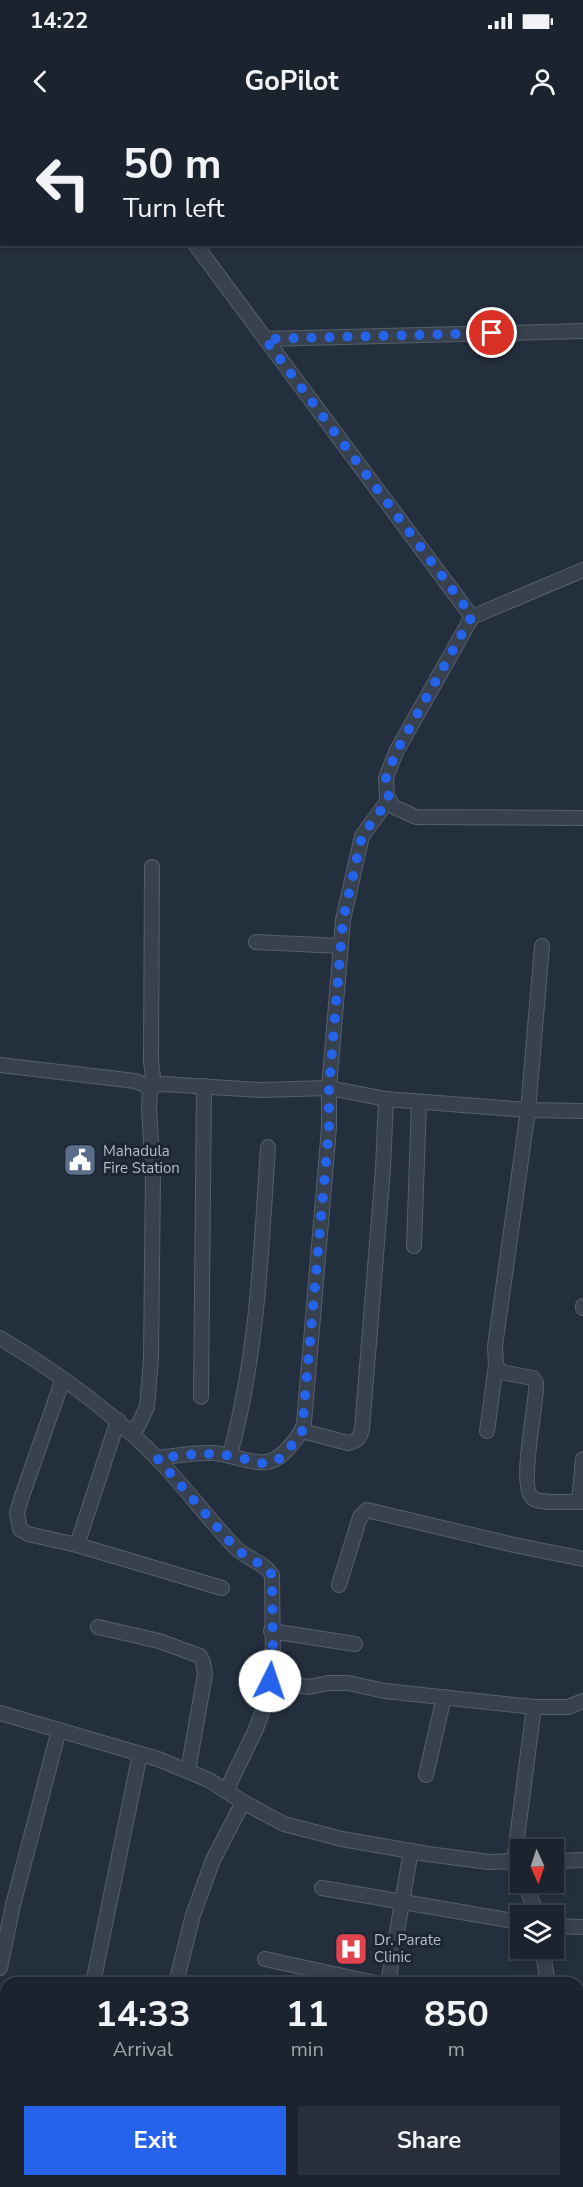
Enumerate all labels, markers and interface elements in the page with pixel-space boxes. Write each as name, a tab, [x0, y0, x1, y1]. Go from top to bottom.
text: 14:22	[30, 6, 88, 36]
text: GoPilot	[244, 63, 339, 100]
icon: back	[24, 65, 57, 98]
icon: person	[526, 65, 559, 98]
text: 50 m	[123, 136, 222, 193]
icon: left	[24, 144, 102, 222]
text: Turn left	[123, 190, 224, 227]
pin	[466, 307, 517, 358]
icon: arrive	[475, 316, 508, 349]
place label: Mahadula Fire Station	[103, 1141, 180, 1178]
public building icon: Mahadula Fire Station	[62, 1142, 98, 1178]
position arrow	[238, 1649, 302, 1713]
north arrow	[510, 1839, 564, 1893]
map controls	[510, 1839, 564, 1959]
button: layers	[510, 1905, 564, 1959]
place label: Dr. Parate Clinic	[374, 1930, 441, 1967]
hospital icon: Dr. Parate Clinic	[333, 1931, 369, 1967]
text: 14:33	[95, 1990, 190, 2039]
text: 11	[286, 1990, 329, 2039]
text: 850	[424, 1990, 489, 2039]
text: Arrival	[113, 2036, 173, 2063]
text: min	[291, 2036, 324, 2063]
text: m	[448, 2036, 465, 2063]
button: Exit	[24, 2106, 286, 2175]
button: Share	[298, 2106, 560, 2175]

